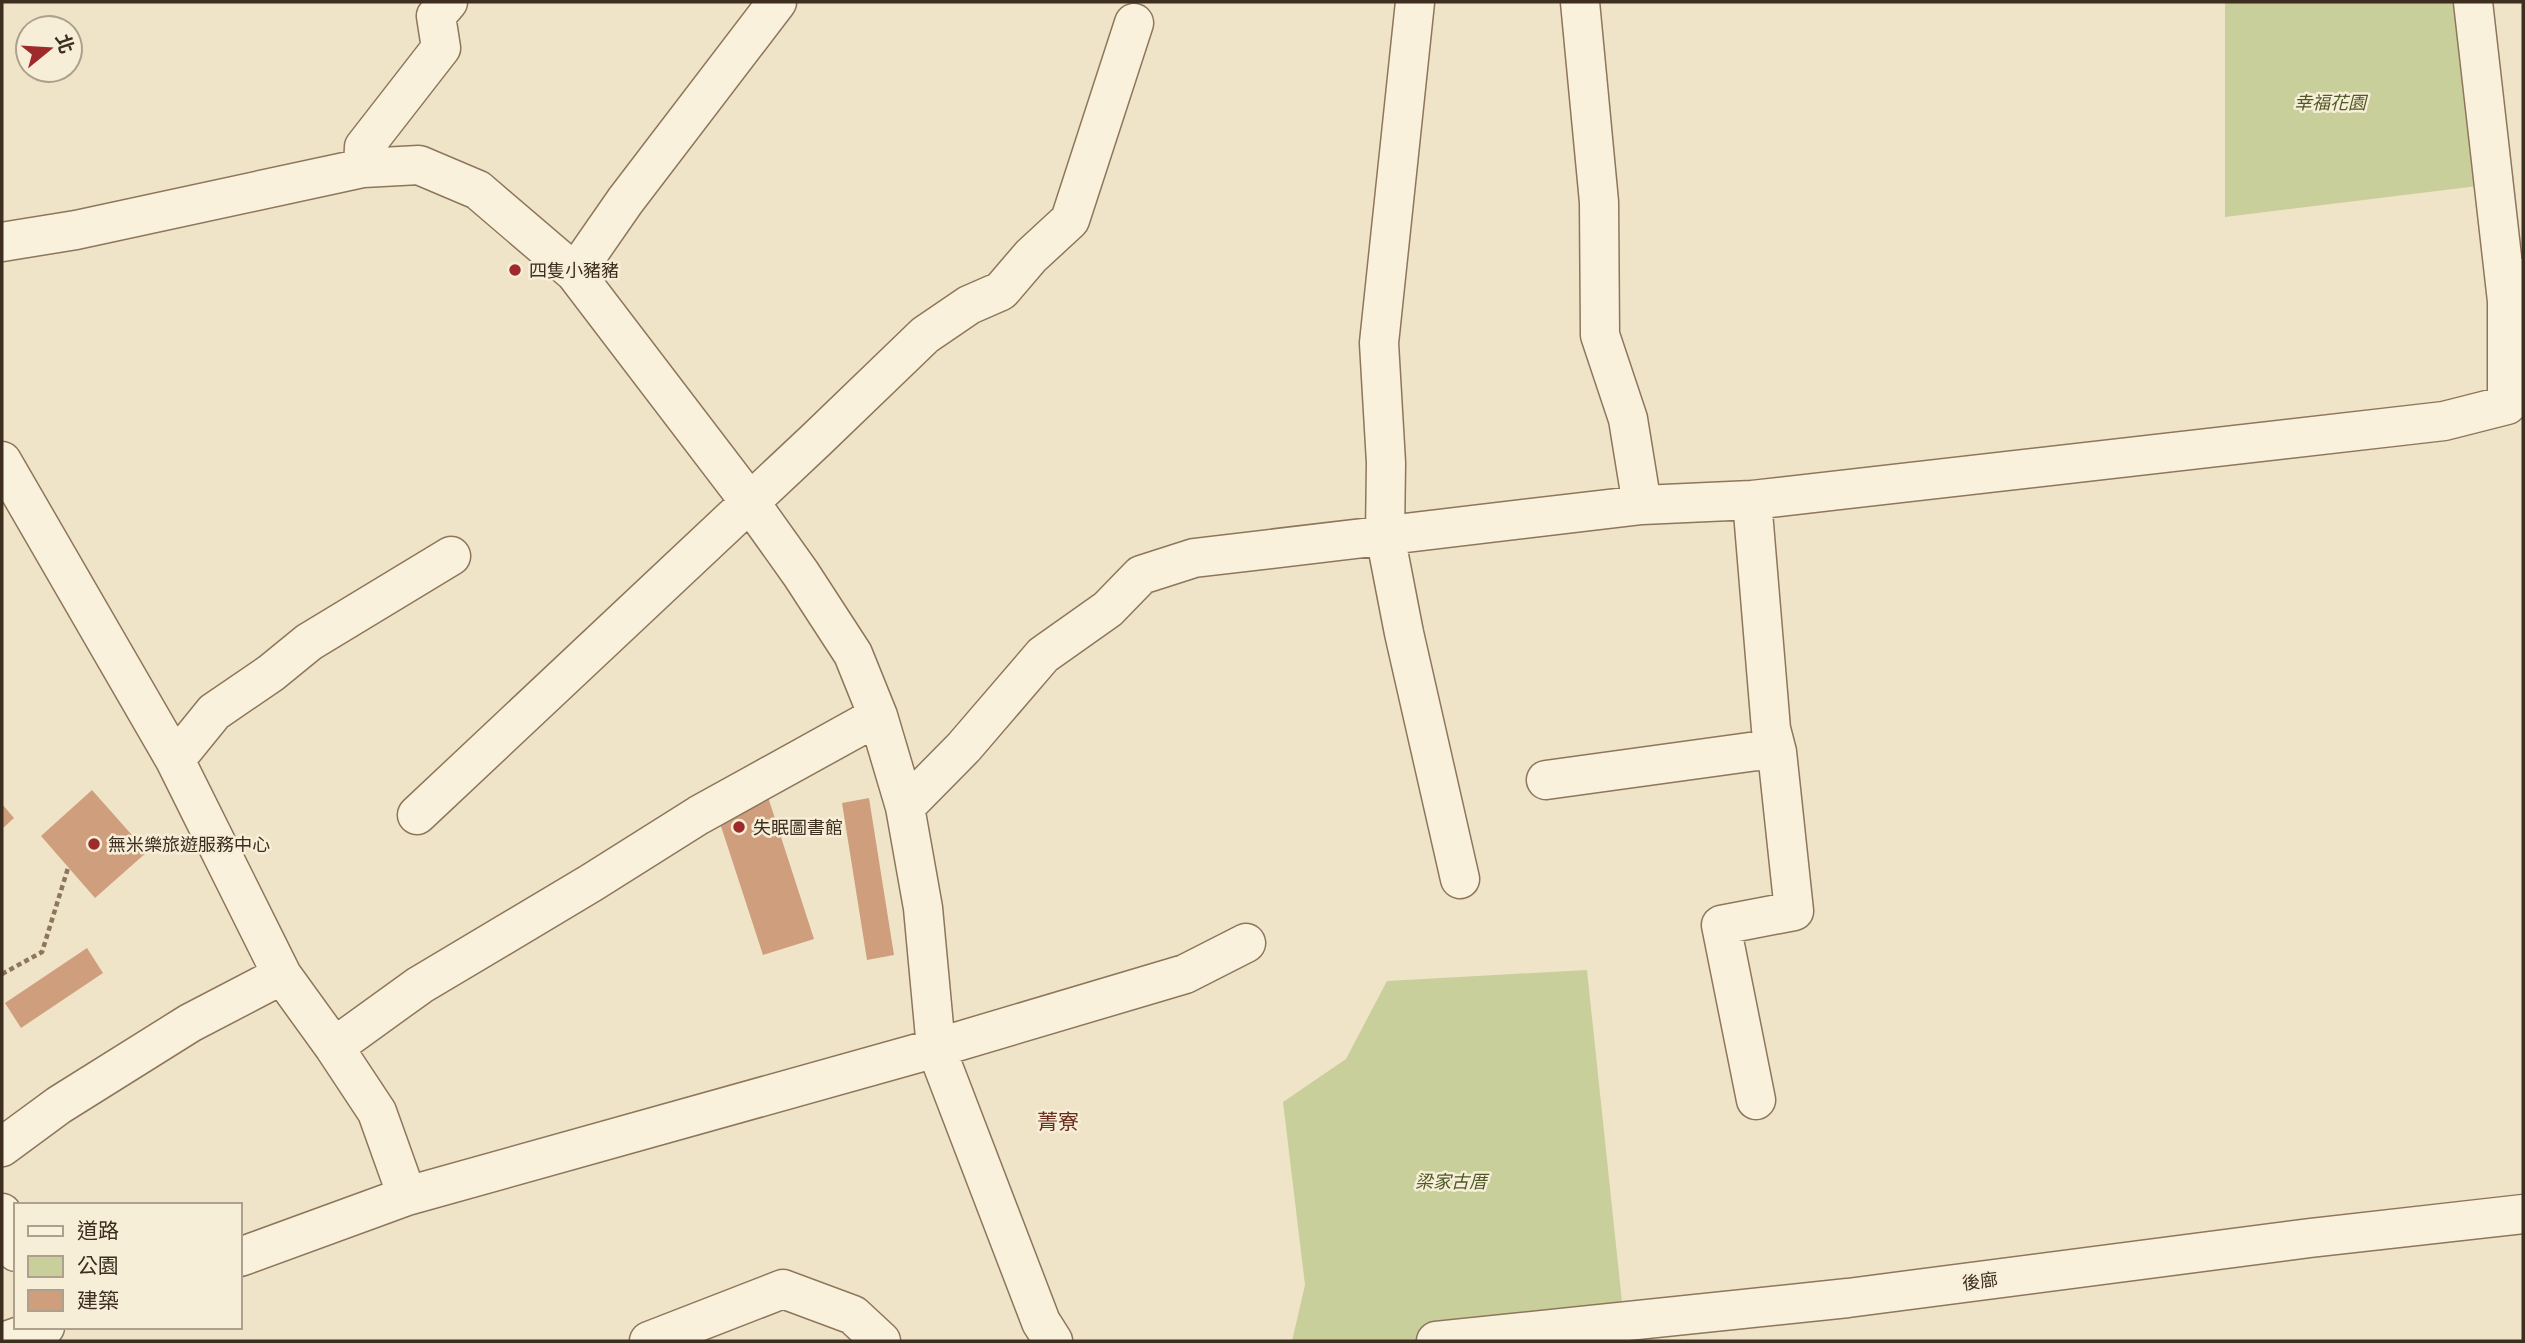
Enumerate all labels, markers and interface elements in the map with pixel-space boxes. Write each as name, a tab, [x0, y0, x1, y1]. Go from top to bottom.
north arrow	[14, 14, 84, 84]
text: 北	[51, 31, 79, 56]
park label: 幸福花園	[2294, 92, 2369, 113]
place label: 四隻小豬豬	[529, 260, 619, 281]
marker: 四隻小豬豬	[507, 262, 523, 278]
place label: 失眠圖書館	[753, 817, 843, 838]
marker: 失眠圖書館	[731, 819, 747, 835]
place label: 無米樂旅遊服務中心	[108, 834, 270, 855]
marker: 無米樂旅遊服務中心	[86, 836, 102, 852]
district label: 菁寮	[1037, 1110, 1079, 1134]
park label: 梁家古厝	[1415, 1171, 1490, 1192]
legend	[14, 1203, 242, 1329]
text: 道路	[77, 1219, 119, 1243]
text: 公園	[77, 1254, 119, 1278]
street label: 後廍	[1961, 1268, 1999, 1294]
text: 建築	[77, 1289, 119, 1313]

